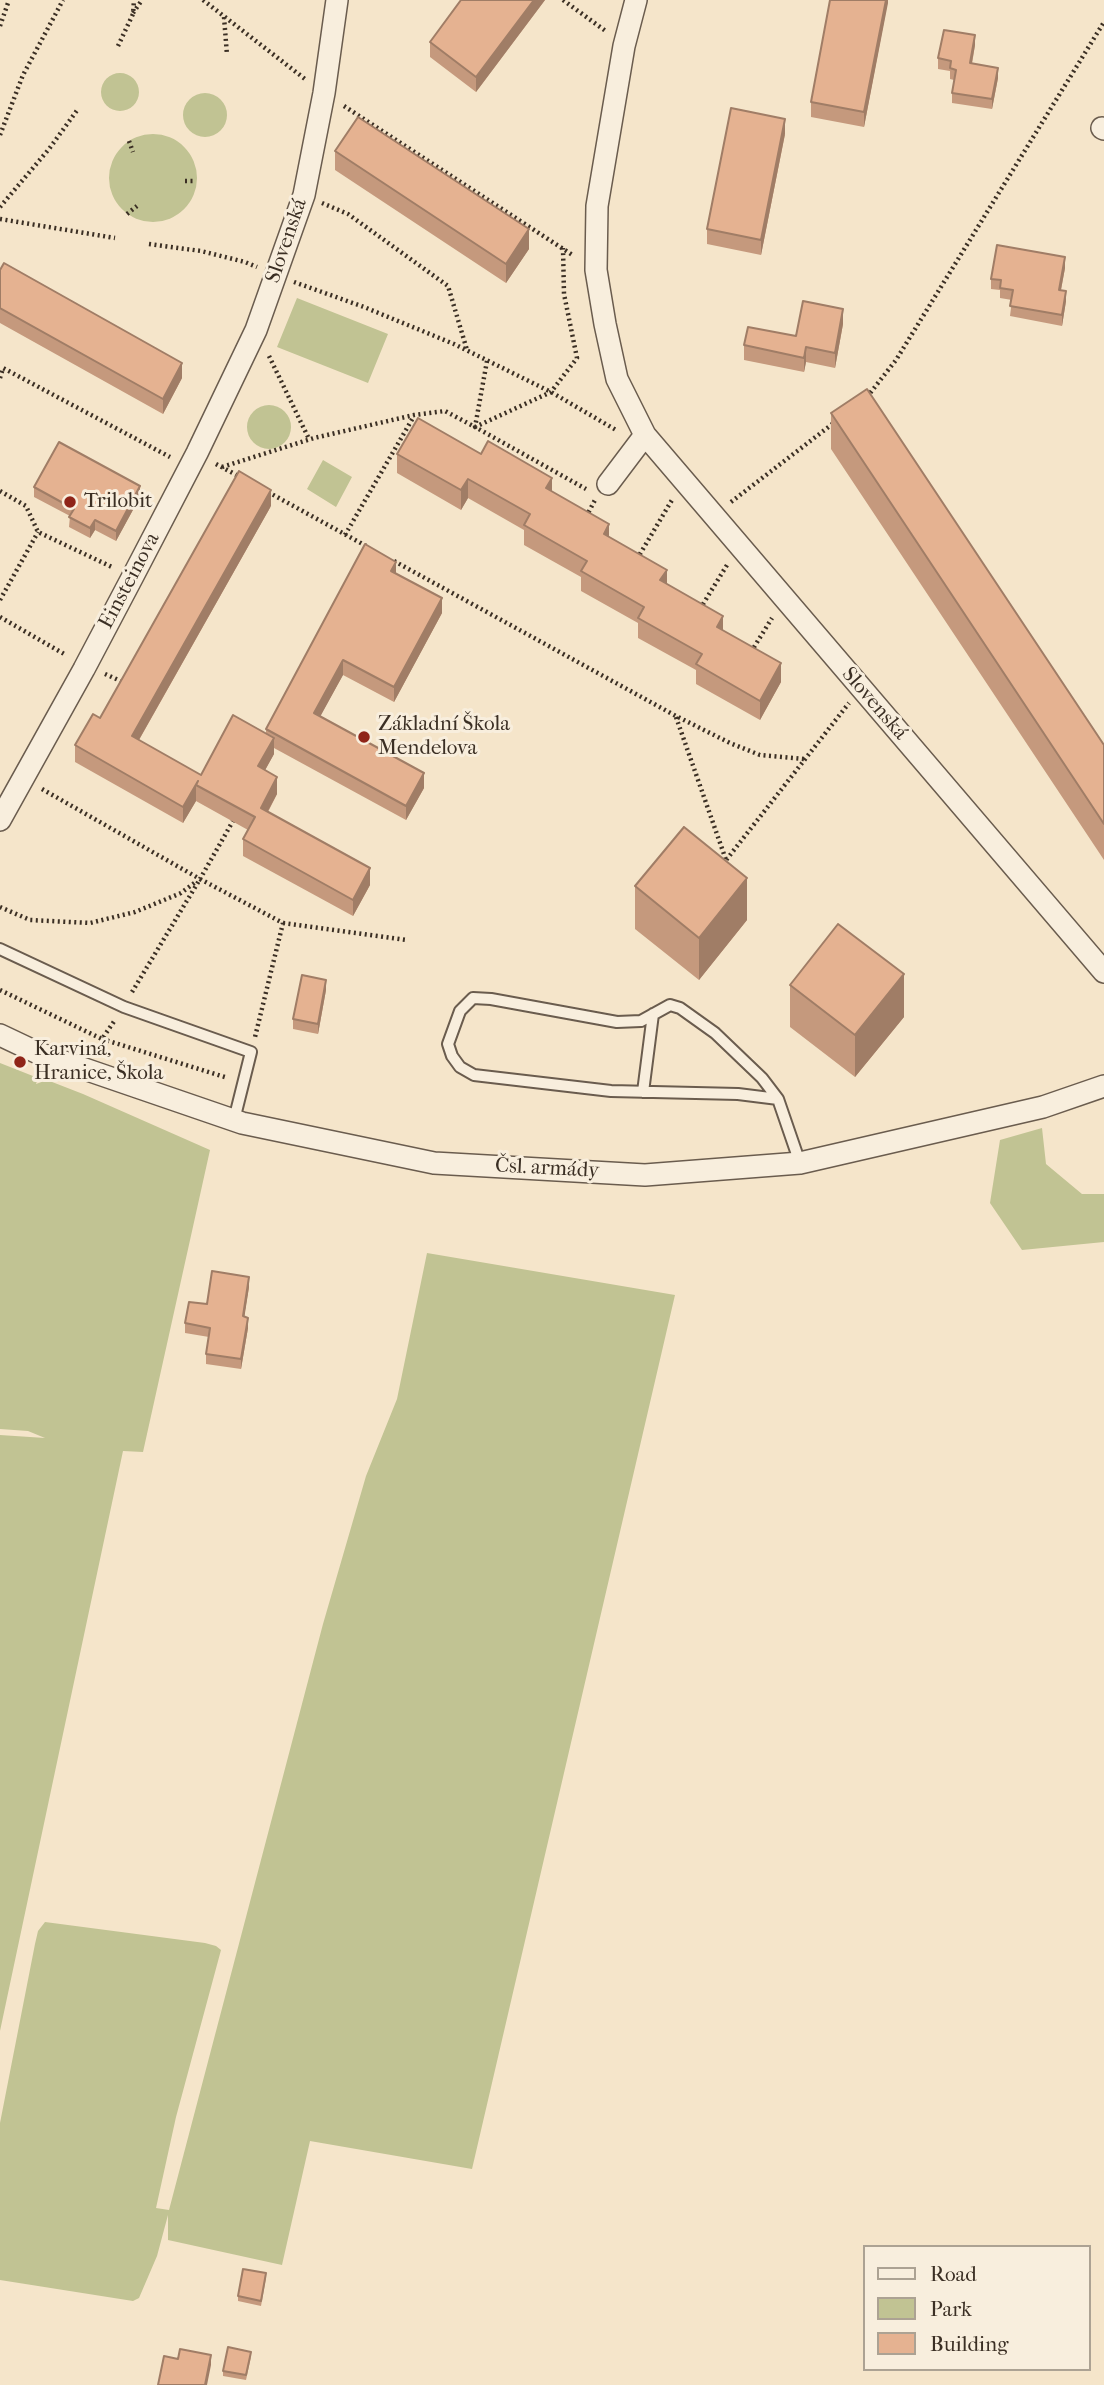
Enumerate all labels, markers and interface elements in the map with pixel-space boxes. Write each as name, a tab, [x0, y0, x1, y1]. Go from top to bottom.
street label: Slovenská	[261, 195, 313, 287]
place label: Trilobit	[84, 489, 153, 515]
marker: Trilobit	[62, 494, 78, 510]
street label: Einsteinova	[94, 529, 166, 633]
street label: Slovenská	[836, 663, 912, 745]
place label: Základní Škola Mendelova	[378, 712, 510, 762]
marker: Základní Škola Mendelova	[356, 729, 372, 745]
place label: Karviná, Hranice, Škola	[34, 1037, 163, 1087]
marker: Karviná, Hranice, Škola	[12, 1054, 28, 1070]
street label: Čsl. armády	[494, 1154, 600, 1184]
legend	[862, 2245, 1090, 2371]
text: Road	[930, 2262, 977, 2286]
text: Park	[930, 2297, 972, 2321]
text: Building	[930, 2332, 1008, 2356]

